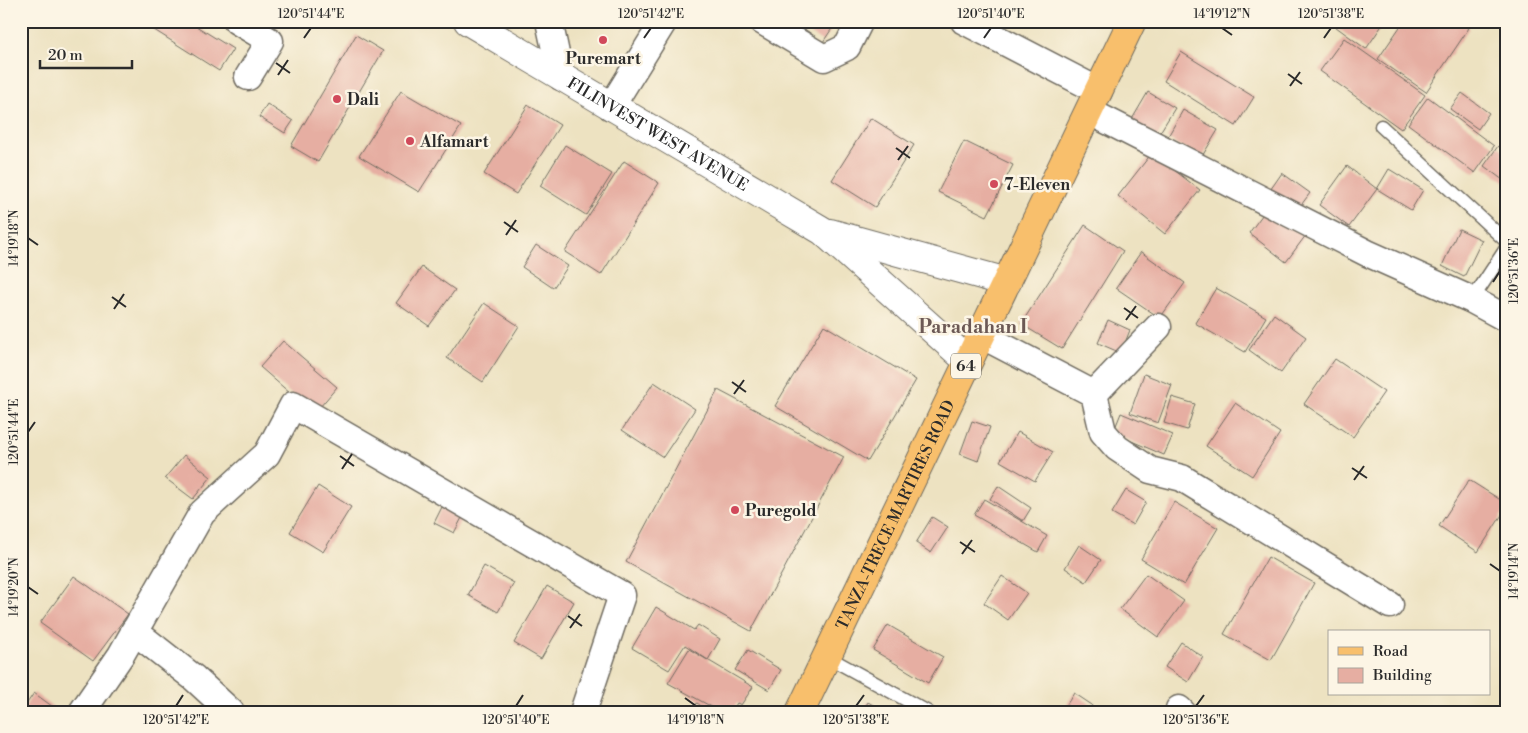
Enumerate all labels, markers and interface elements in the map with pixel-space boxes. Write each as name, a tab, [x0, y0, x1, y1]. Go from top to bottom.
text: 120°51'44"E	[278, 7, 344, 22]
text: 120°51'42"E	[618, 7, 684, 22]
text: 120°51'40"E	[957, 7, 1025, 22]
text: 14°19'12"N	[1194, 7, 1250, 22]
text: 120°51'38"E	[1298, 7, 1364, 22]
marker: Puremart	[597, 34, 609, 46]
scale bar	[40, 38, 132, 70]
text: 20 m	[48, 46, 83, 65]
place label: Puremart	[565, 49, 641, 69]
street label: FILINVEST WEST AVENUE	[563, 73, 752, 196]
place label: Dali	[347, 90, 379, 110]
marker: Dali	[331, 93, 343, 105]
place label: Alfamart	[419, 132, 489, 152]
marker: Alfamart	[404, 135, 416, 147]
place label: 7-Eleven	[1004, 175, 1070, 195]
marker: 7-Eleven	[988, 178, 1000, 190]
text: 14°19'18"N	[7, 210, 22, 266]
text: 120°51'36"E	[1507, 238, 1522, 304]
district label: Paradahan I	[919, 315, 1028, 339]
road number: 64	[951, 354, 981, 378]
street label: TANZA-TRECE MARTIRES ROAD	[832, 397, 959, 633]
text: 120°51'44"E	[7, 399, 22, 465]
place label: Puregold	[745, 501, 817, 521]
marker: Puregold	[729, 504, 741, 516]
text: 14°19'14"N	[1507, 543, 1522, 599]
text: 14°19'20"N	[7, 557, 22, 617]
legend	[1328, 630, 1490, 696]
text: Road	[1373, 642, 1408, 661]
text: Building	[1372, 666, 1432, 685]
text: 120°51'42"E	[143, 713, 209, 728]
text: 120°51'40"E	[482, 713, 550, 728]
text: 14°19'18"N	[668, 713, 724, 728]
text: 120°51'38"E	[823, 713, 889, 728]
text: 120°51'36"E	[1163, 713, 1229, 728]

